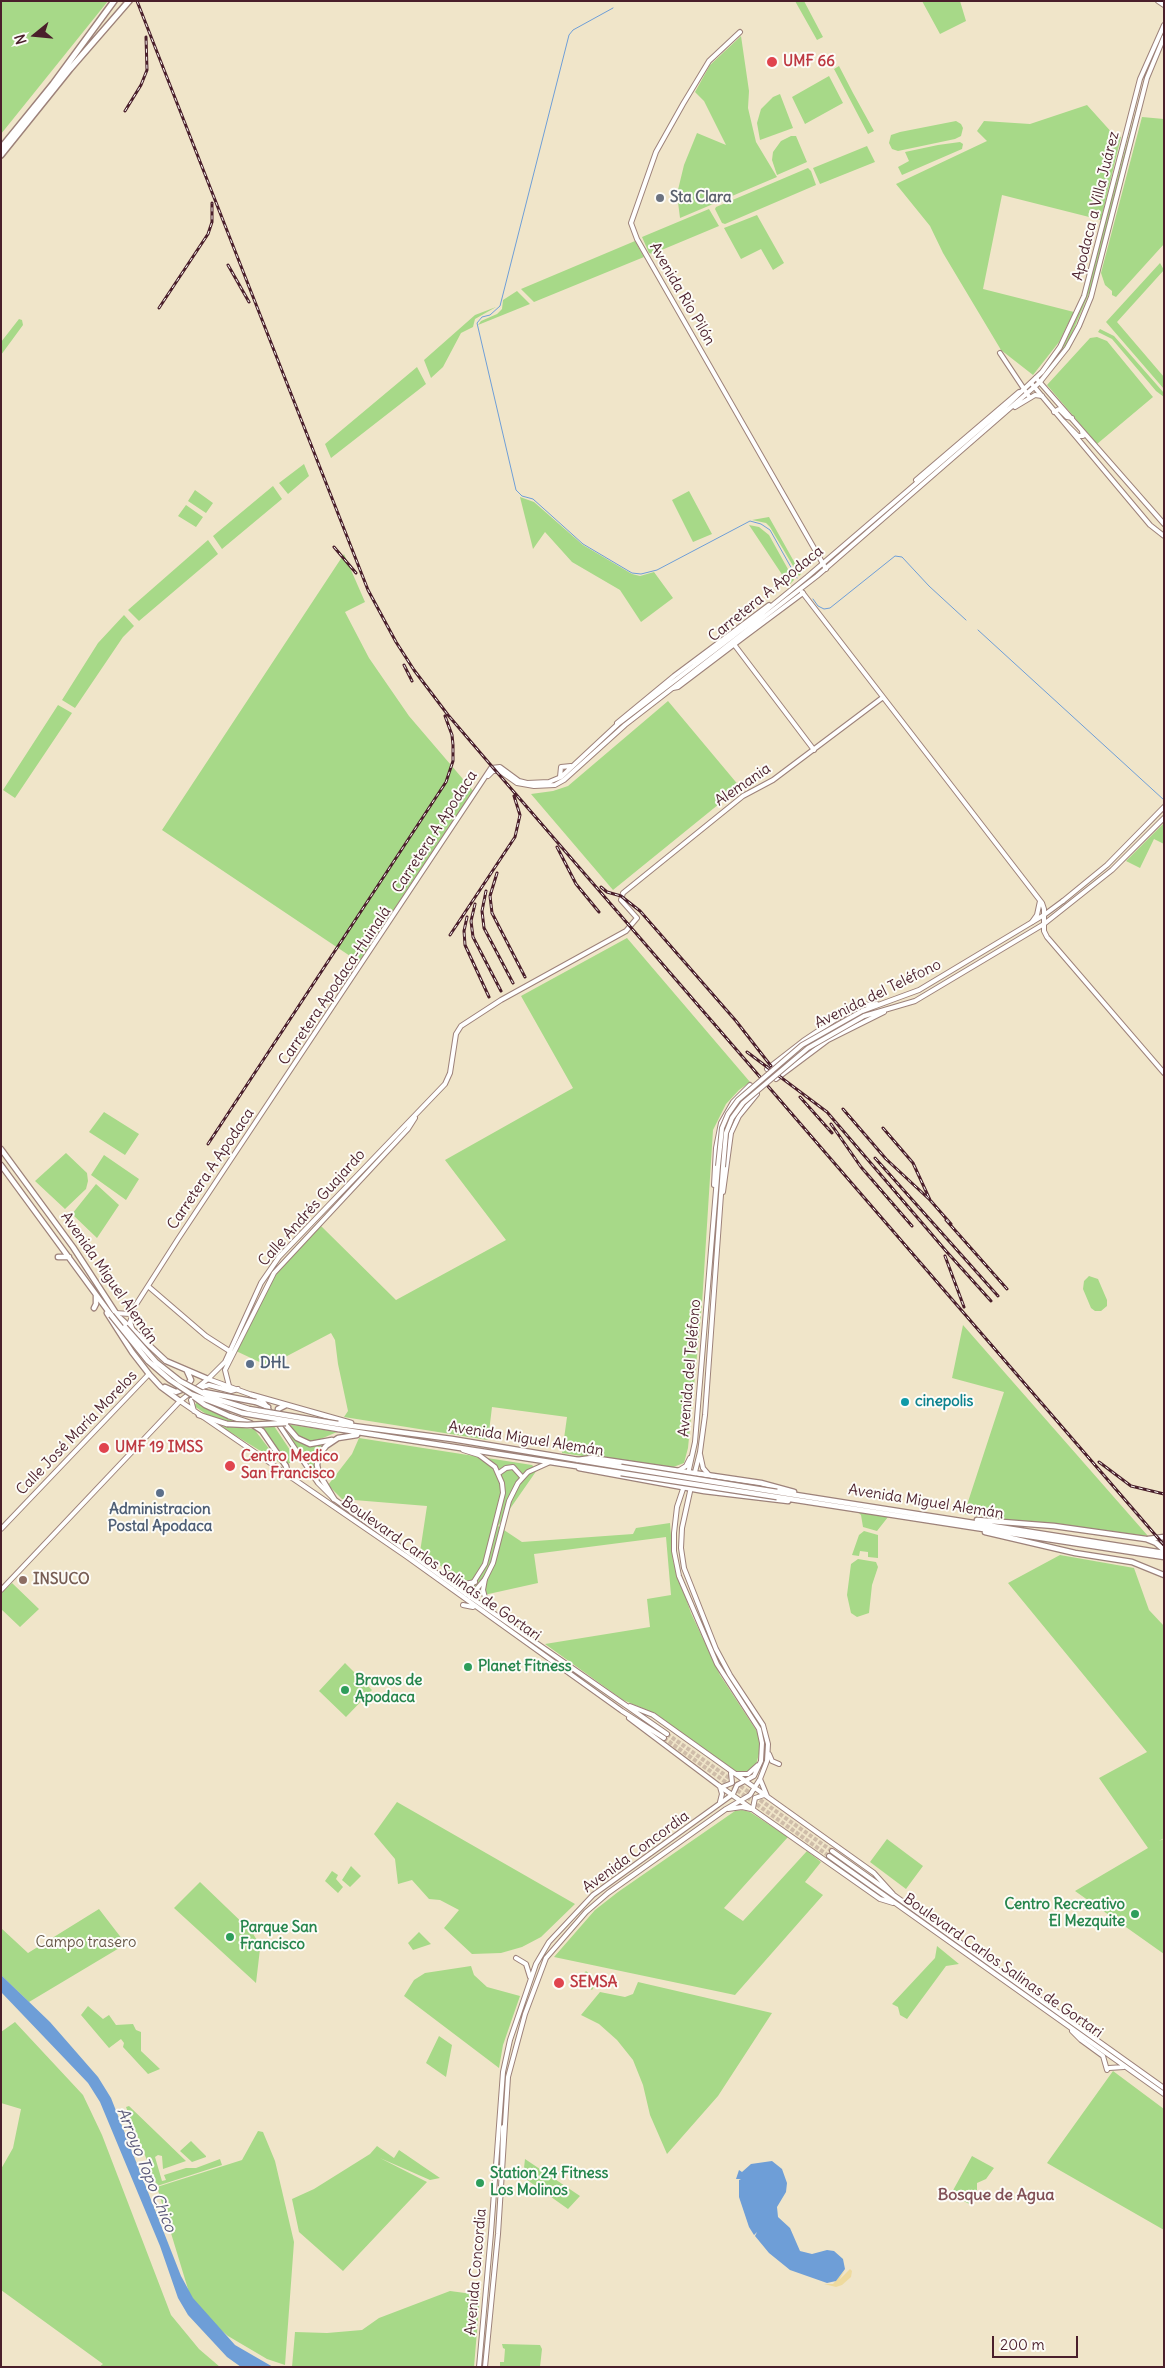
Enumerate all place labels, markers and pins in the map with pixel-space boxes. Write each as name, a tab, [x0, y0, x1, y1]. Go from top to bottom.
place label: UMF 66	[783, 53, 835, 71]
marker: UMF 66	[765, 55, 779, 69]
place label: Sta Clara	[670, 189, 732, 207]
marker: Sta Clara	[654, 192, 666, 204]
place label: DHL	[260, 1355, 290, 1373]
marker: DHL	[244, 1358, 256, 1370]
place label: cinepolis	[915, 1393, 973, 1411]
marker: cinepolis	[899, 1396, 911, 1408]
place label: UMF 19 IMSS	[115, 1439, 203, 1457]
marker: UMF 19 IMSS	[97, 1441, 111, 1455]
place label: Centro Medico San Francisco	[241, 1448, 338, 1483]
marker: Centro Medico San Francisco	[223, 1459, 237, 1473]
marker: Administracion Postal Apodaca	[154, 1487, 166, 1499]
place label: Administracion Postal Apodaca	[108, 1501, 212, 1536]
place label: INSUCO	[33, 1571, 90, 1589]
marker: INSUCO	[17, 1574, 29, 1586]
place label: Planet Fitness	[478, 1658, 572, 1676]
marker: Planet Fitness	[462, 1661, 474, 1673]
place label: Bravos de Apodaca	[355, 1672, 422, 1707]
marker: Bravos de Apodaca	[339, 1684, 351, 1696]
place label: Centro Recreativo El Mezquite	[1004, 1896, 1125, 1931]
marker: Centro Recreativo El Mezquite	[1129, 1908, 1141, 1920]
place label: Parque San Francisco	[240, 1919, 317, 1954]
marker: Parque San Francisco	[224, 1931, 236, 1943]
place label: SEMSA	[570, 1974, 617, 1992]
marker: SEMSA	[552, 1976, 566, 1990]
place label: Station 24 Fitness Los Molinos	[490, 2165, 608, 2200]
marker: Station 24 Fitness Los Molinos	[474, 2177, 486, 2189]

